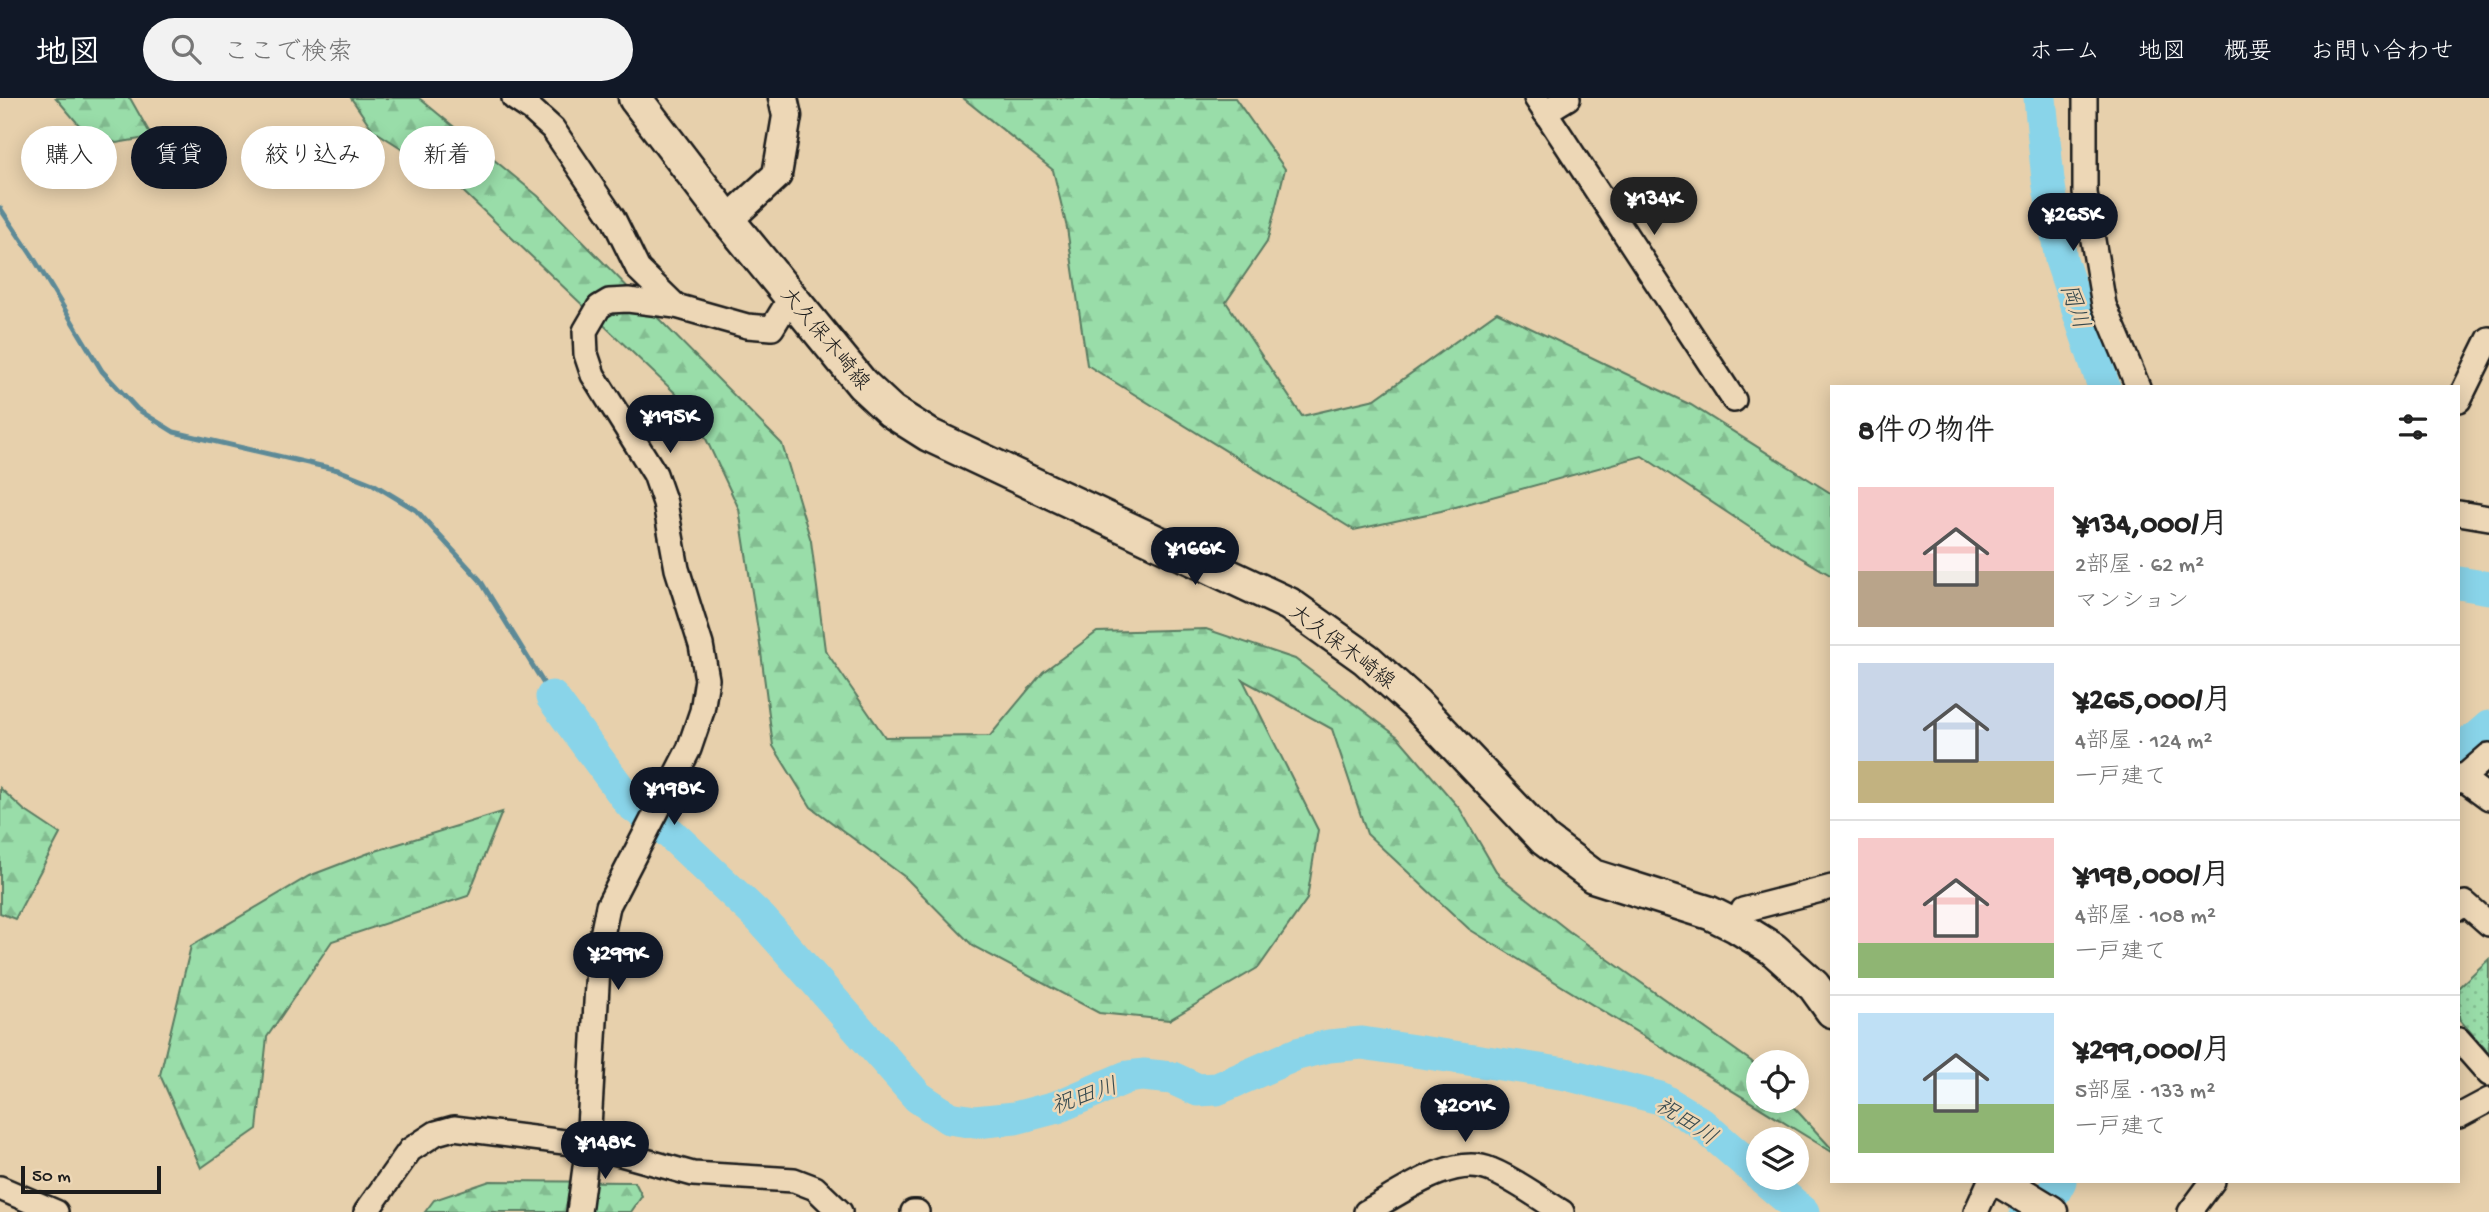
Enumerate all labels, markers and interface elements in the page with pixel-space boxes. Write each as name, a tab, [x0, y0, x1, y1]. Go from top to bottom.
search box	[143, 18, 633, 81]
icon: search	[167, 30, 205, 68]
text: 地図	[35, 37, 101, 75]
text: ここで検索	[223, 39, 353, 70]
text: ホーム	[2029, 39, 2100, 68]
text: 地図	[2138, 39, 2186, 68]
text: 概要	[2224, 39, 2272, 68]
text: お問い合わせ	[2310, 39, 2454, 68]
chip: 購入	[21, 126, 117, 189]
chip: 賃貸	[131, 126, 227, 189]
chip: 絞り込み	[241, 126, 385, 189]
chip: 新着	[399, 126, 495, 189]
pin: ¥134K	[1605, 178, 1703, 237]
text: ¥134K	[1626, 186, 1682, 213]
pin: ¥265K	[2024, 194, 2122, 253]
text: ¥265K	[2044, 202, 2102, 229]
water label: 岡川	[2052, 281, 2093, 333]
street label: 大久保木崎線	[773, 283, 874, 397]
pin: ¥195K	[621, 396, 719, 455]
text: ¥195K	[642, 404, 698, 431]
icon: filters	[2394, 408, 2432, 446]
text: 8件の物件	[1858, 416, 1994, 451]
text: ¥134,000/月	[2075, 509, 2229, 544]
icon: home	[1914, 515, 1998, 599]
pin: ¥166K	[1146, 528, 1244, 587]
text: ¥166K	[1167, 536, 1223, 563]
text: 2部屋 · 62 m²	[2075, 553, 2204, 580]
text: マンション	[2075, 589, 2189, 616]
street label: 大久保木崎線	[1283, 600, 1399, 697]
text: ¥265,000/月	[2075, 685, 2232, 720]
icon: home	[1914, 691, 1998, 775]
text: 4部屋 · 124 m²	[2075, 729, 2212, 756]
text: 一戸建て	[2075, 765, 2167, 792]
pin: ¥198K	[625, 768, 723, 827]
text: ¥198K	[646, 776, 702, 803]
text: ¥198,000/月	[2075, 860, 2230, 895]
icon: home	[1914, 866, 1998, 950]
text: 4部屋 · 108 m²	[2075, 904, 2216, 931]
pin: ¥299K	[569, 932, 667, 992]
text: 一戸建て	[2075, 940, 2167, 967]
text: ¥299K	[589, 941, 647, 968]
text: ¥299,000/月	[2075, 1035, 2231, 1070]
icon: home	[1914, 1041, 1998, 1125]
map controls	[1746, 1050, 1809, 1190]
button: locate	[1746, 1050, 1809, 1113]
water label: 祝田川	[1048, 1073, 1122, 1122]
text: 5部屋 · 133 m²	[2075, 1079, 2215, 1106]
pin: ¥201K	[1416, 1084, 1514, 1144]
water label: 祝田川	[1649, 1092, 1722, 1153]
text: ¥201K	[1437, 1093, 1493, 1120]
text: 一戸建て	[2075, 1115, 2167, 1142]
pin: ¥148K	[556, 1122, 654, 1181]
button: layers	[1746, 1127, 1809, 1190]
text: ¥148K	[577, 1130, 633, 1157]
scale bar	[21, 1163, 161, 1195]
text: 50 m	[32, 1166, 71, 1189]

